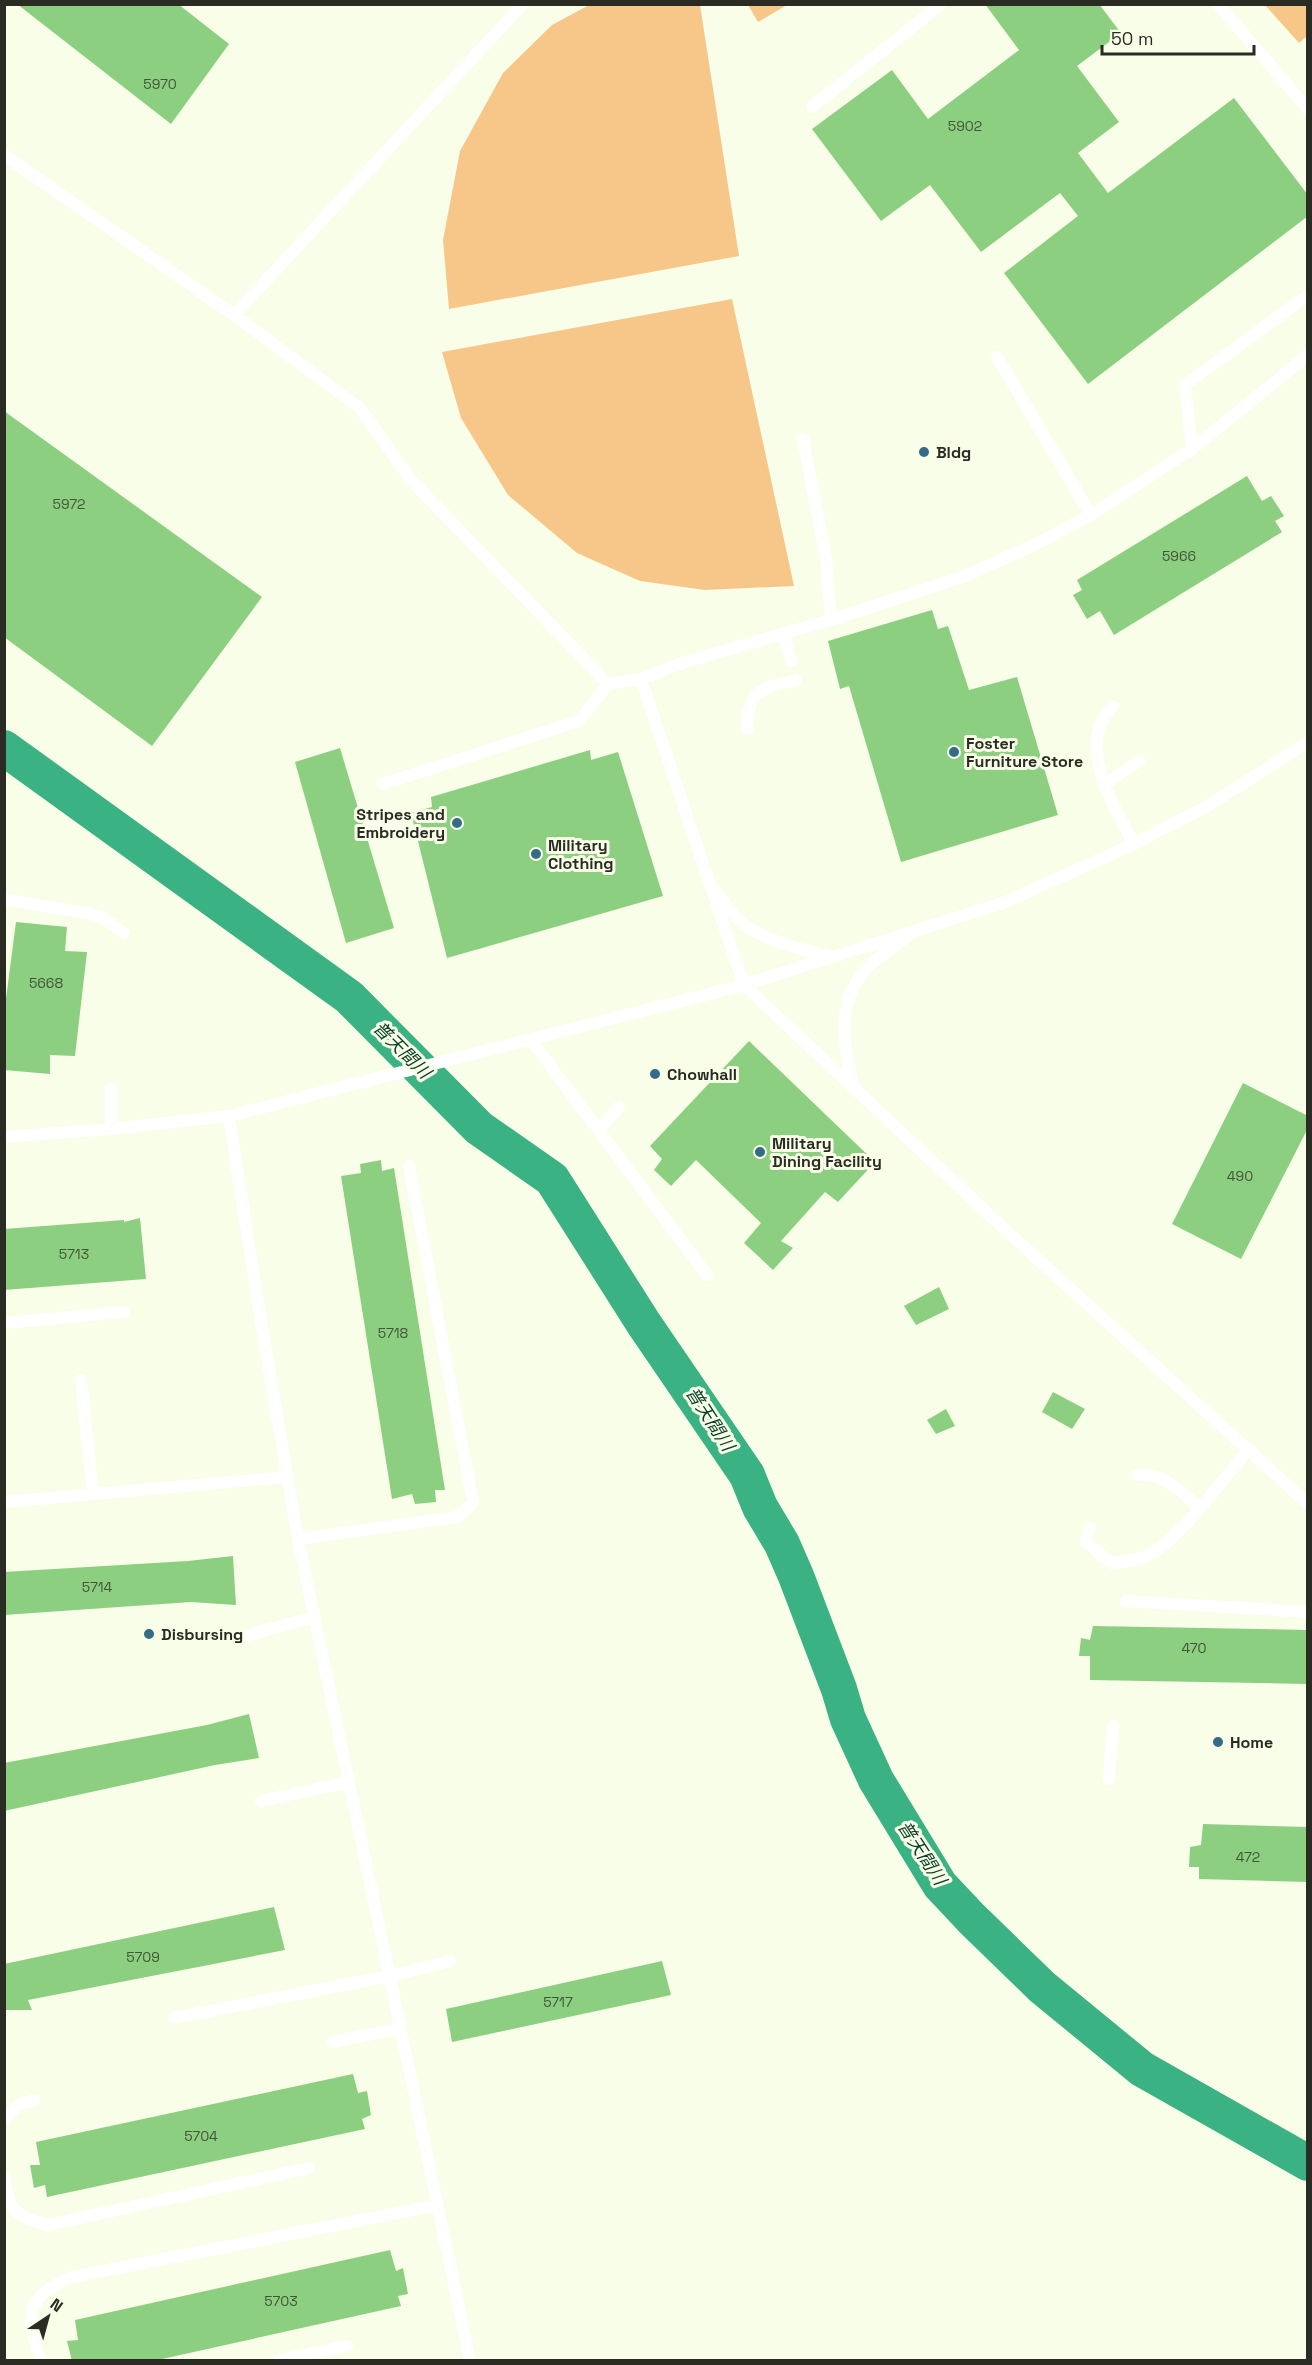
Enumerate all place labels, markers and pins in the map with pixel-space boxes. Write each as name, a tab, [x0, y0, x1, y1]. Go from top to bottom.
place label: Bldg	[936, 442, 971, 463]
marker: Bldg	[917, 445, 931, 459]
place label: Foster Furniture Store	[966, 733, 1083, 772]
marker: Foster Furniture Store	[947, 745, 961, 759]
place label: Stripes and Embroidery	[356, 804, 445, 843]
marker: Stripes and Embroidery	[450, 816, 464, 830]
place label: Military Clothing	[548, 835, 614, 874]
marker: Military Clothing	[529, 847, 543, 861]
place label: Chowhall	[667, 1064, 737, 1085]
marker: Chowhall	[648, 1067, 662, 1081]
place label: Military Dining Facility	[772, 1133, 882, 1172]
marker: Military Dining Facility	[753, 1145, 767, 1159]
place label: Disbursing	[161, 1624, 243, 1645]
marker: Disbursing	[142, 1627, 156, 1641]
place label: Home	[1230, 1732, 1273, 1753]
marker: Home	[1211, 1735, 1225, 1749]

